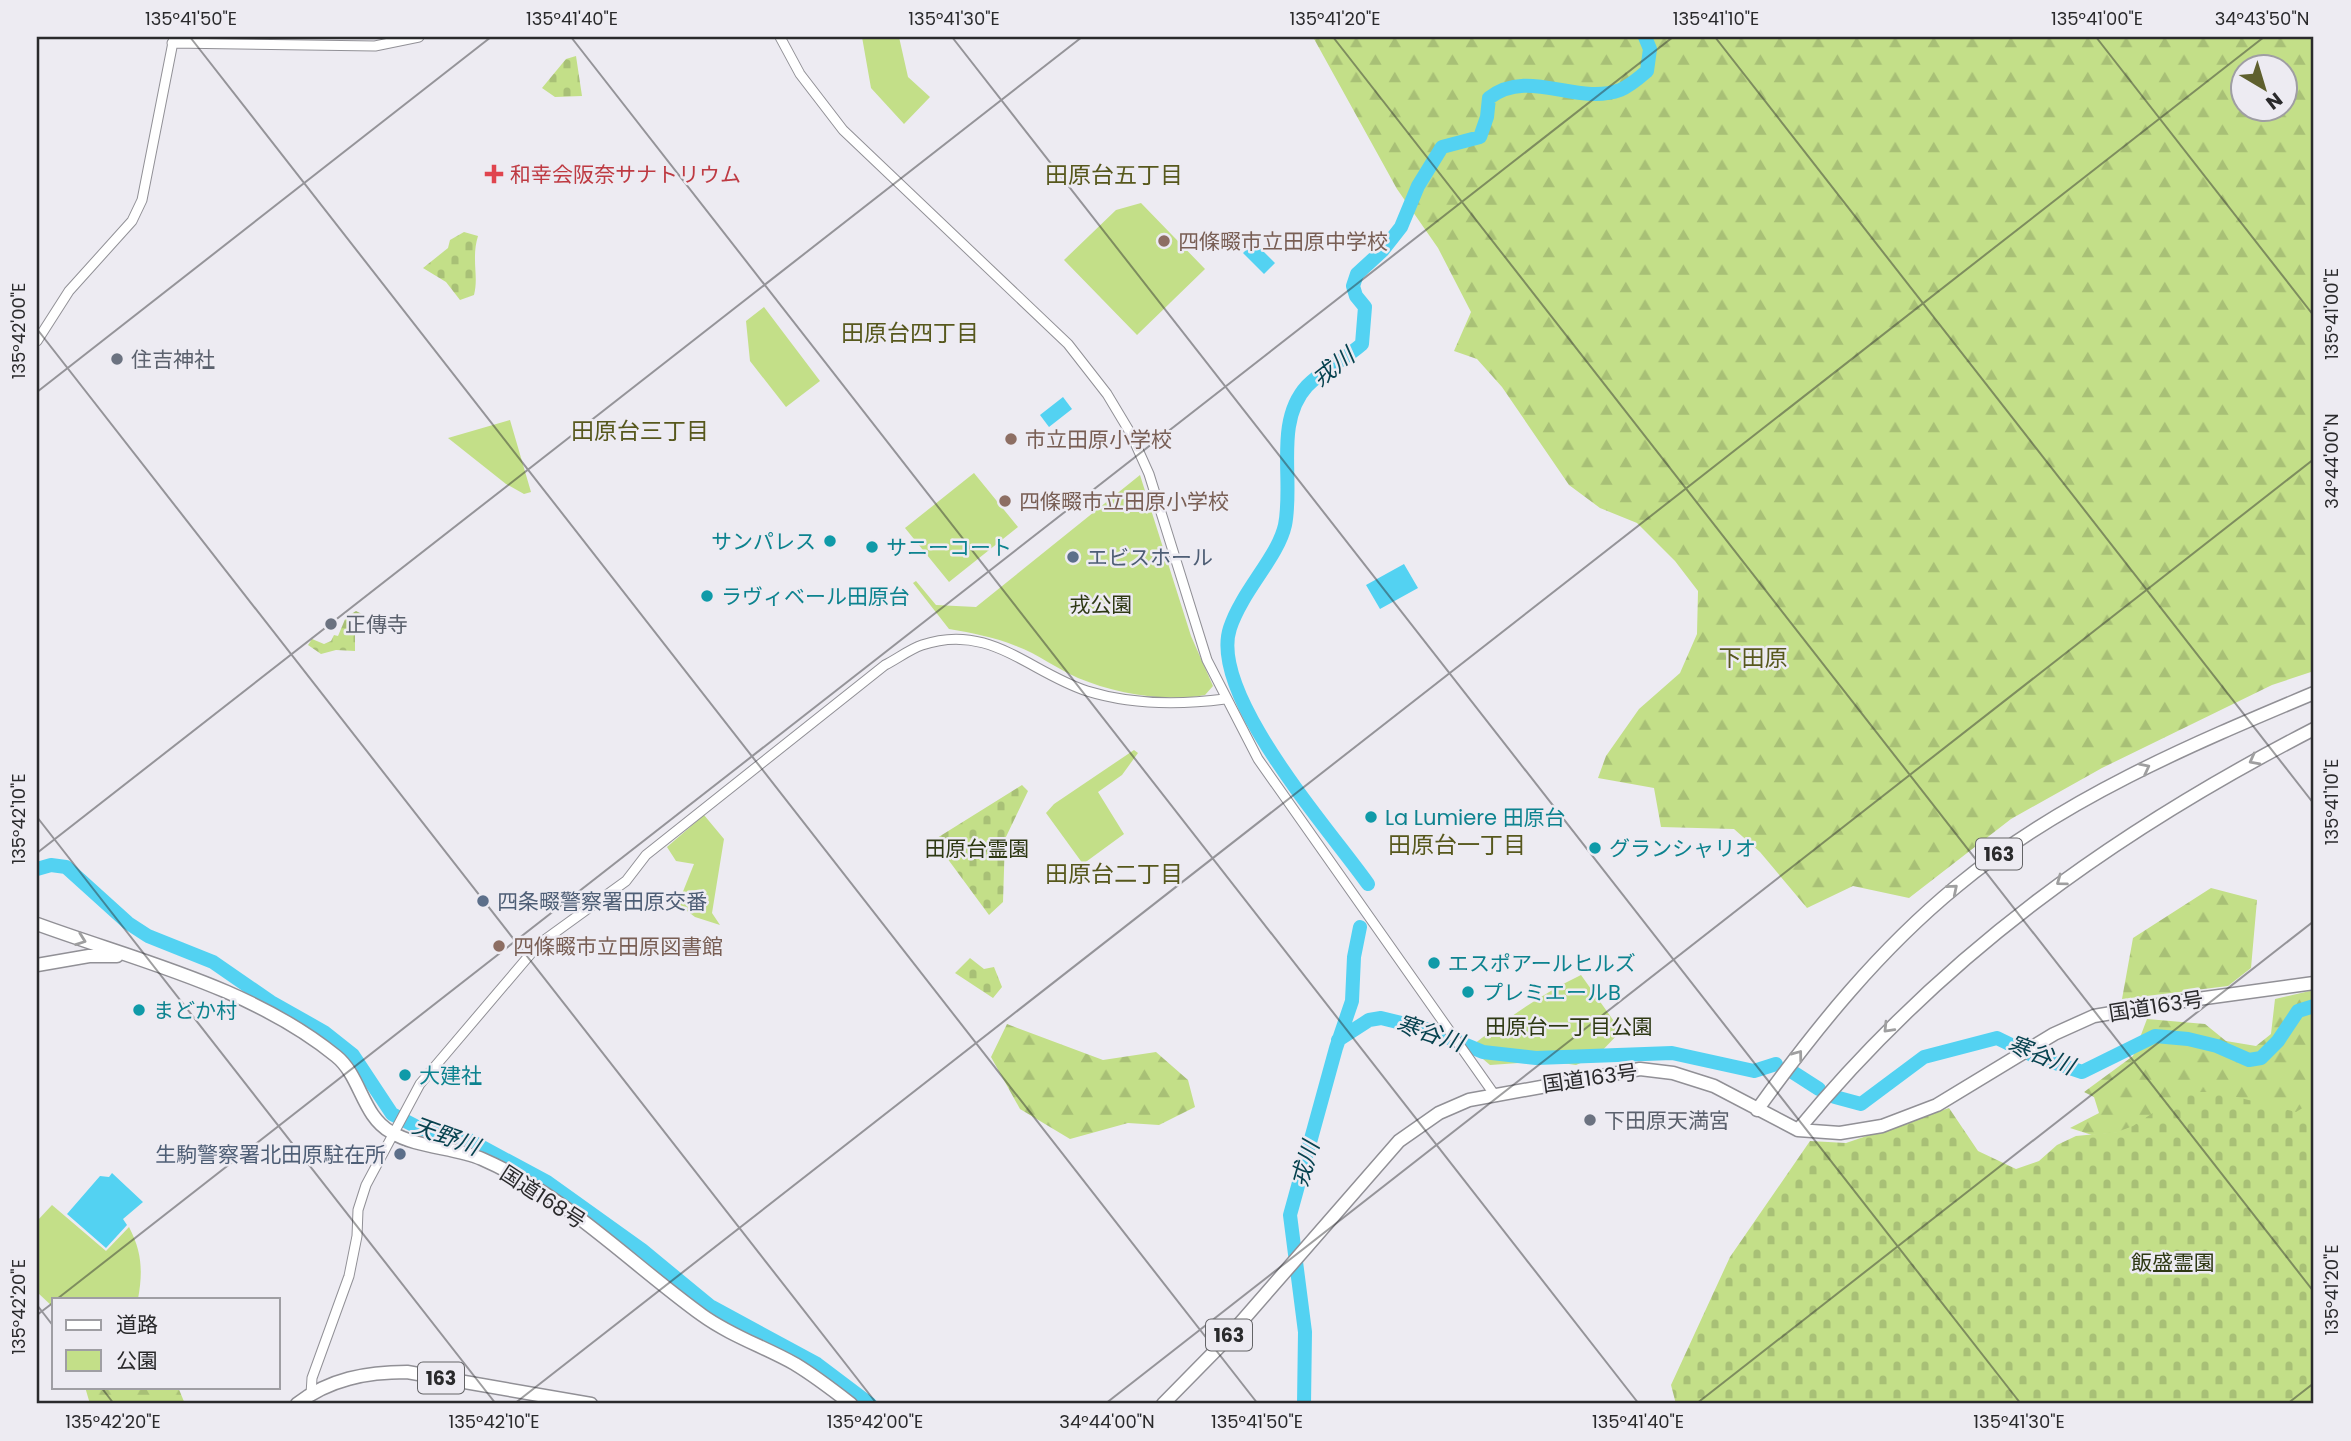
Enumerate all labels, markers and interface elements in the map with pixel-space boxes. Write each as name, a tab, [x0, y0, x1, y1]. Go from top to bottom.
text: 135°41'50"E	[145, 6, 237, 31]
text: 135°41'40"E	[526, 6, 618, 31]
text: 135°41'30"E	[908, 6, 1000, 31]
text: 135°41'20"E	[1289, 6, 1381, 31]
text: 135°41'10"E	[1673, 6, 1759, 31]
text: 135°41'00"E	[2051, 6, 2143, 31]
text: 34°43'50"N	[2215, 6, 2309, 31]
north arrow	[2228, 52, 2298, 122]
text: N	[2260, 86, 2288, 116]
district label: 田原台五丁目	[1045, 159, 1183, 191]
place label: 和幸会阪奈サナトリウム	[510, 160, 741, 189]
marker: 和幸会阪奈サナトリウム	[484, 164, 504, 184]
place label: 四條畷市立田原中学校	[1178, 227, 1388, 256]
marker: 四條畷市立田原中学校	[1156, 233, 1172, 249]
text: 135°41'00"E	[2319, 268, 2344, 360]
text: 135°42'00"E	[6, 283, 31, 379]
district label: 田原台四丁目	[841, 317, 979, 349]
water label: 戎川	[1305, 338, 1363, 394]
place label: 住吉神社	[131, 345, 215, 374]
marker: 住吉神社	[109, 351, 125, 367]
text: 34°44'00"N	[2319, 413, 2344, 509]
district label: 田原台三丁目	[571, 415, 709, 447]
place label: 市立田原小学校	[1025, 425, 1172, 454]
marker: 市立田原小学校	[1003, 431, 1019, 447]
place label: 四條畷市立田原小学校	[1019, 487, 1229, 516]
marker: 四條畷市立田原小学校	[997, 493, 1013, 509]
place label: サンパレス	[711, 527, 816, 556]
marker: サンパレス	[822, 533, 838, 549]
place label: サニーコート	[886, 533, 1012, 562]
marker: サニーコート	[864, 539, 880, 555]
place label: エビスホール	[1087, 543, 1213, 572]
marker: エビスホール	[1065, 549, 1081, 565]
place label: ラヴィベール田原台	[721, 582, 910, 611]
marker: ラヴィベール田原台	[699, 588, 715, 604]
park label: 戎公園	[1070, 590, 1133, 619]
place label: 正傳寺	[345, 610, 408, 639]
marker: 正傳寺	[323, 616, 339, 632]
district label: 下田原	[1719, 642, 1788, 674]
one-way arrow	[2248, 752, 2261, 765]
text: 135°41'10"E	[2319, 759, 2344, 845]
one-way arrow	[2137, 762, 2150, 776]
text: 135°42'10"E	[6, 773, 31, 865]
place label: La Lumiere 田原台	[1385, 803, 1566, 832]
marker: La Lumiere 田原台	[1363, 809, 1379, 825]
district label: 田原台一丁目	[1388, 829, 1526, 861]
park label: 田原台霊園	[925, 834, 1030, 863]
place label: グランシャリオ	[1609, 834, 1756, 863]
road number: 163	[1976, 838, 2022, 870]
marker: グランシャリオ	[1587, 840, 1603, 856]
district label: 田原台二丁目	[1045, 858, 1183, 890]
one-way arrow	[2056, 873, 2069, 885]
one-way arrow	[1945, 885, 1958, 898]
place label: 四条畷警察署田原交番	[497, 887, 707, 916]
marker: 四条畷警察署田原交番	[475, 893, 491, 909]
one-way arrow	[74, 932, 86, 946]
place label: 四條畷市立田原図書館	[513, 932, 723, 961]
marker: 四條畷市立田原図書館	[491, 938, 507, 954]
place label: エスポアールヒルズ	[1448, 949, 1636, 978]
marker: エスポアールヒルズ	[1426, 955, 1442, 971]
place label: プレミエールB	[1482, 978, 1621, 1007]
marker: プレミエールB	[1460, 984, 1476, 1000]
street label: 国道163号	[2107, 984, 2205, 1028]
place label: まどか村	[153, 996, 237, 1025]
marker: まどか村	[131, 1002, 147, 1018]
water label: 寒谷川	[1392, 1007, 1471, 1060]
park label: 田原台一丁目公園	[1485, 1012, 1653, 1041]
one-way arrow	[1884, 1020, 1897, 1033]
water label: 寒谷川	[2003, 1028, 2082, 1083]
one-way arrow	[1789, 1050, 1802, 1063]
street label: 国道163号	[1541, 1057, 1639, 1099]
place label: 大建社	[419, 1061, 482, 1090]
marker: 大建社	[397, 1067, 413, 1083]
place label: 下田原天満宮	[1604, 1106, 1730, 1135]
water label: 天野川	[408, 1109, 487, 1164]
marker: 下田原天満宮	[1582, 1112, 1598, 1128]
water label: 戎川	[1283, 1135, 1328, 1191]
place label: 生駒警察署北田原駐在所	[155, 1140, 386, 1169]
marker: 生駒警察署北田原駐在所	[392, 1146, 408, 1162]
street label: 国道168号	[495, 1159, 591, 1235]
text: 135°41'20"E	[2319, 1244, 2344, 1336]
park label: 飯盛霊園	[2131, 1248, 2215, 1277]
text: 135°42'20"E	[6, 1259, 31, 1355]
legend	[52, 1298, 280, 1388]
text: 道路	[116, 1310, 158, 1339]
road number: 163	[1206, 1320, 1252, 1350]
text: 公園	[116, 1346, 158, 1375]
road number: 163	[418, 1362, 464, 1394]
text: 135°42'20"E	[65, 1409, 161, 1434]
text: 135°42'10"E	[448, 1409, 540, 1434]
text: 135°42'00"E	[827, 1409, 923, 1434]
text: 34°44'00"N	[1059, 1409, 1155, 1434]
text: 135°41'50"E	[1211, 1409, 1303, 1434]
text: 135°41'40"E	[1592, 1409, 1684, 1434]
text: 135°41'30"E	[1973, 1409, 2065, 1434]

